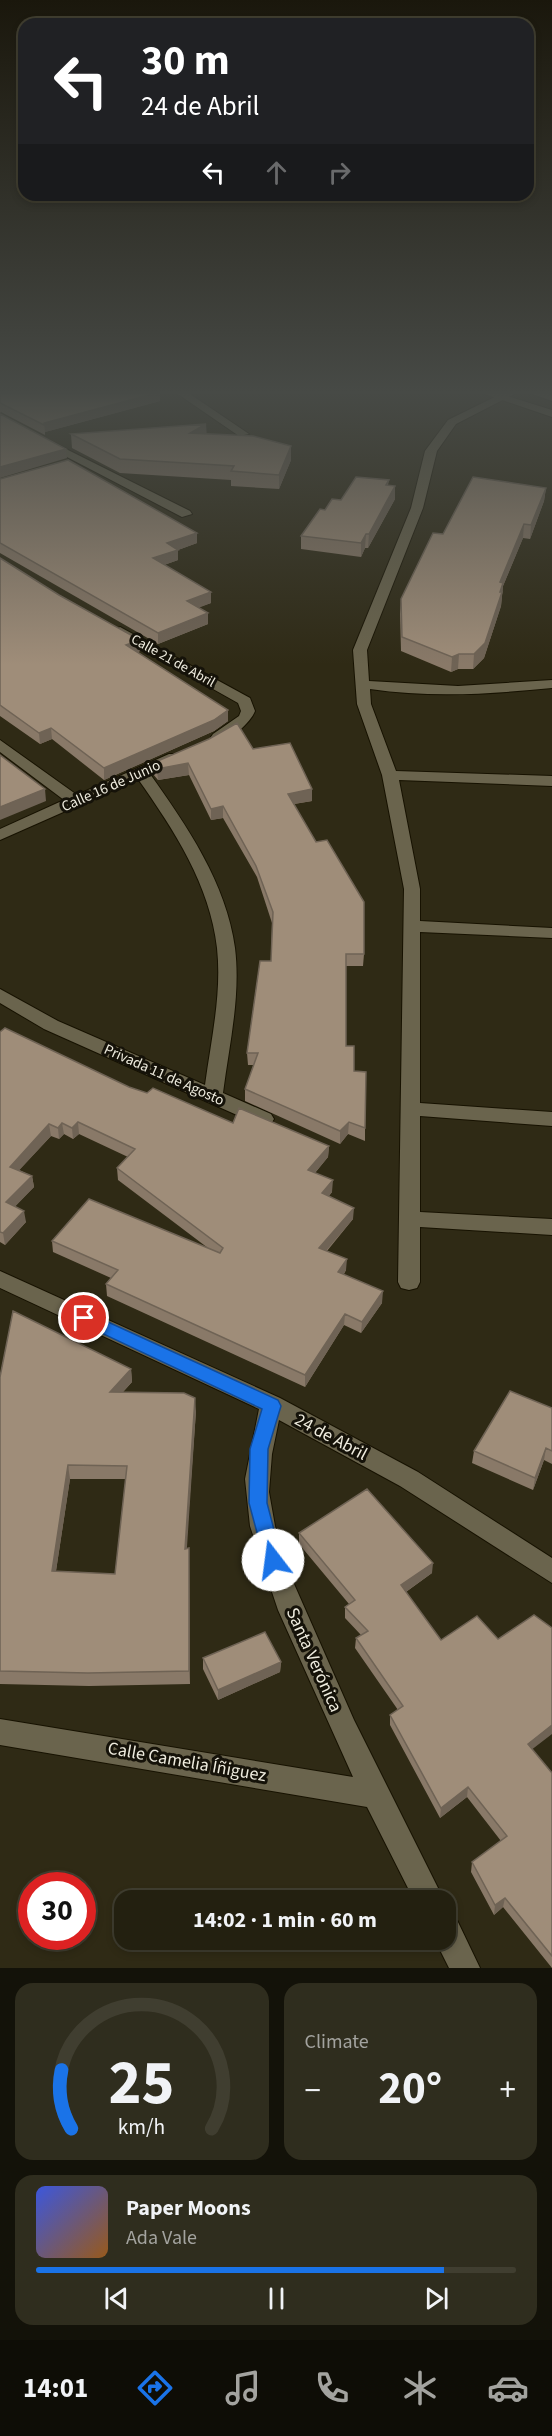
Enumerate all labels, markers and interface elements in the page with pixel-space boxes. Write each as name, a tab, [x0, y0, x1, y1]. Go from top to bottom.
text: 30 m	[141, 31, 230, 91]
icon: left	[42, 42, 120, 120]
text: 24 de Abril	[141, 87, 260, 126]
icon: left	[197, 156, 230, 189]
icon: ahead	[260, 156, 293, 189]
icon: right	[323, 156, 356, 189]
street label: Calle 21 de Abril	[127, 630, 219, 693]
street label: Calle 16 de Junio	[58, 755, 164, 817]
street label: Privada 11 de Agosto	[100, 1039, 228, 1111]
pin	[58, 1292, 109, 1343]
icon: arrive	[67, 1301, 100, 1334]
street label: 24 de Abril	[290, 1407, 372, 1467]
position arrow	[241, 1528, 305, 1592]
street label: Santa Verónica	[280, 1604, 348, 1716]
street label: Calle Camelia Íñiguez	[106, 1736, 268, 1788]
speed limit sign: 30	[18, 1872, 96, 1950]
text: 14:02 · 1 min · 60 m	[193, 1904, 377, 1936]
text: Climate	[305, 2028, 369, 2056]
text: 25	[109, 2039, 175, 2128]
text: 20°	[378, 2057, 442, 2121]
text: −	[305, 2067, 321, 2114]
text: +	[500, 2067, 516, 2114]
text: km/h	[118, 2112, 166, 2143]
text: Paper Moons	[126, 2192, 251, 2224]
text: Ada Vale	[126, 2224, 197, 2252]
icon: previous	[100, 2282, 133, 2315]
icon: pause	[260, 2282, 293, 2315]
icon: next	[420, 2282, 453, 2315]
icon: directions	[134, 2367, 176, 2409]
icon: music	[222, 2367, 264, 2409]
icon: phone	[311, 2367, 353, 2409]
icon: climate	[399, 2367, 441, 2409]
icon: car	[487, 2367, 529, 2409]
text: 14:01	[23, 2369, 88, 2408]

